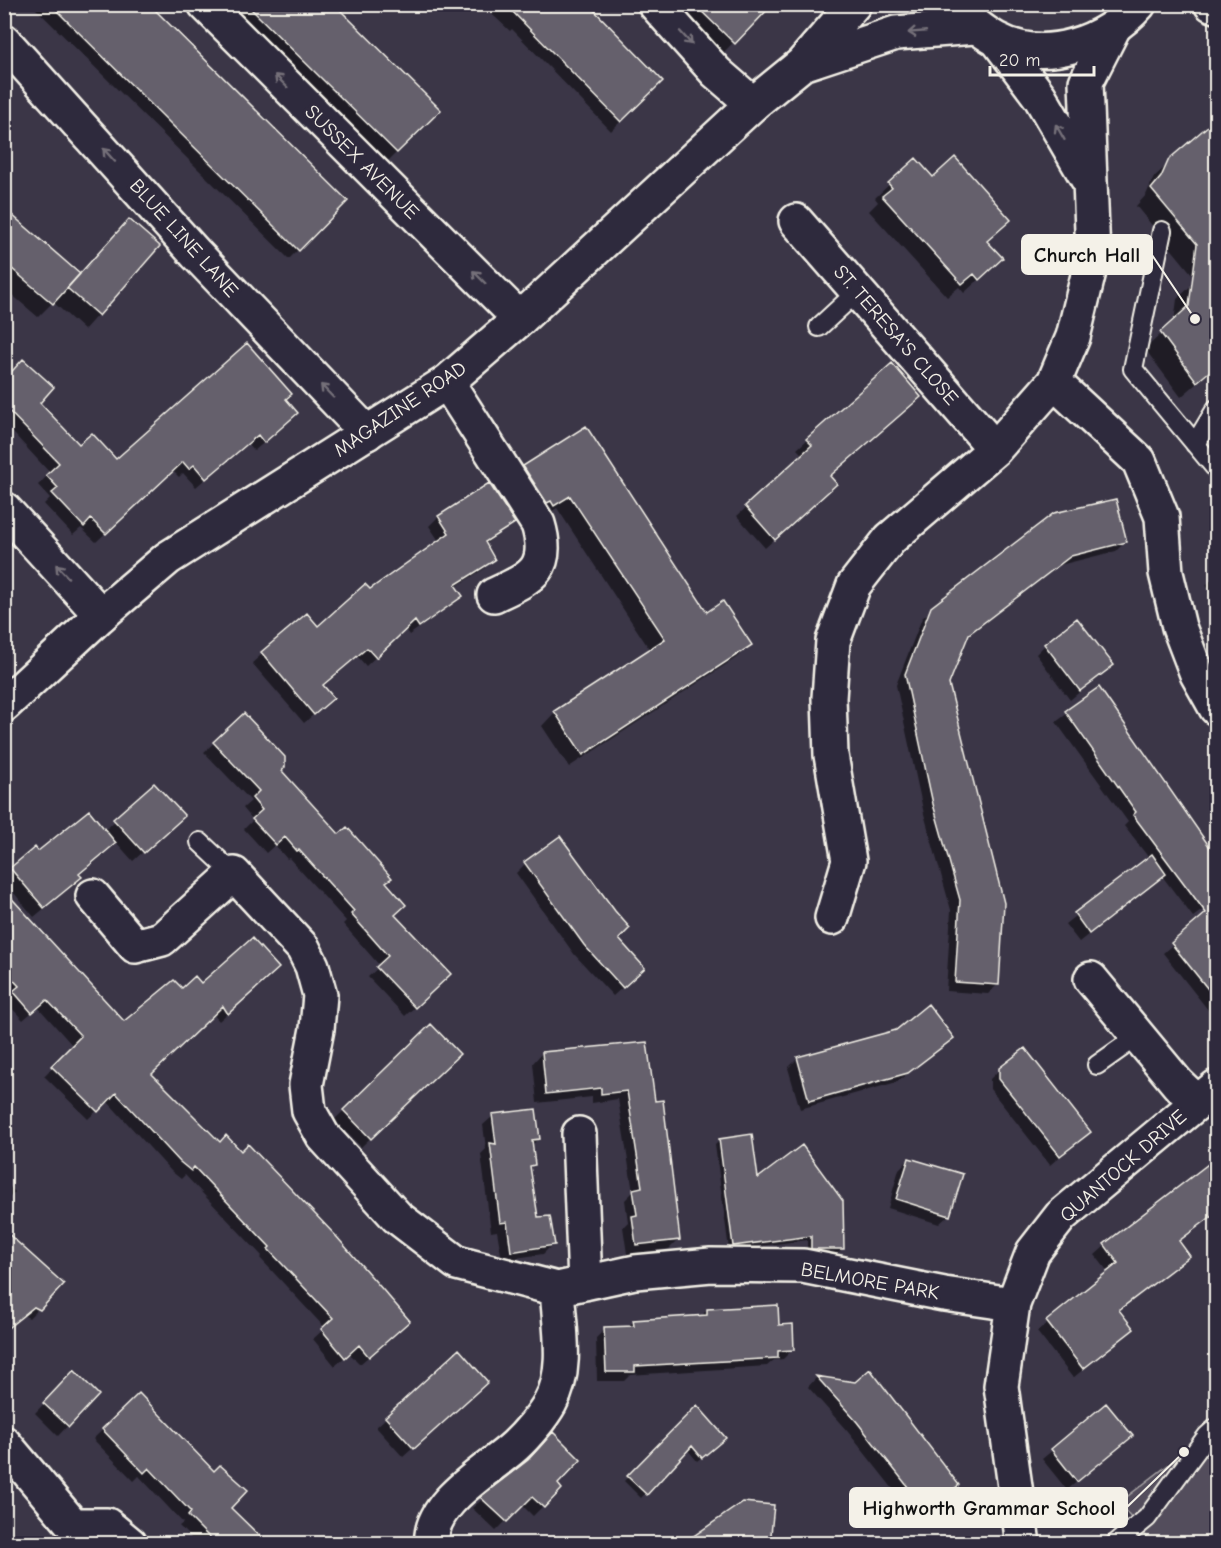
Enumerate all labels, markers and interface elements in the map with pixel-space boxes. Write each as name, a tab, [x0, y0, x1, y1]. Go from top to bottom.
one-way arrow	[907, 26, 927, 37]
one-way arrow	[679, 30, 693, 45]
scale bar	[990, 39, 1094, 77]
text: 20 m	[999, 50, 1040, 71]
one-way arrow	[274, 73, 288, 88]
street label: SUSSEX AVENUE	[300, 100, 424, 224]
one-way arrow	[1054, 124, 1066, 141]
one-way arrow	[102, 148, 116, 163]
street label: BLUE LINE LANE	[125, 174, 243, 302]
callout: Church Hall	[1022, 235, 1152, 274]
text: Church Hall	[1034, 243, 1140, 267]
street label: ST. TERESA'S CLOSE	[829, 260, 963, 410]
one-way arrow	[472, 269, 487, 284]
street label: MAGAZINE ROAD	[329, 356, 471, 462]
one-way arrow	[320, 384, 334, 399]
one-way arrow	[55, 564, 69, 579]
street label: QUANTOCK DRIVE	[1055, 1105, 1191, 1227]
street label: BELMORE PARK	[799, 1258, 941, 1304]
callout: Highworth Grammar School	[850, 1488, 1127, 1527]
text: Highworth Grammar School	[863, 1496, 1115, 1520]

